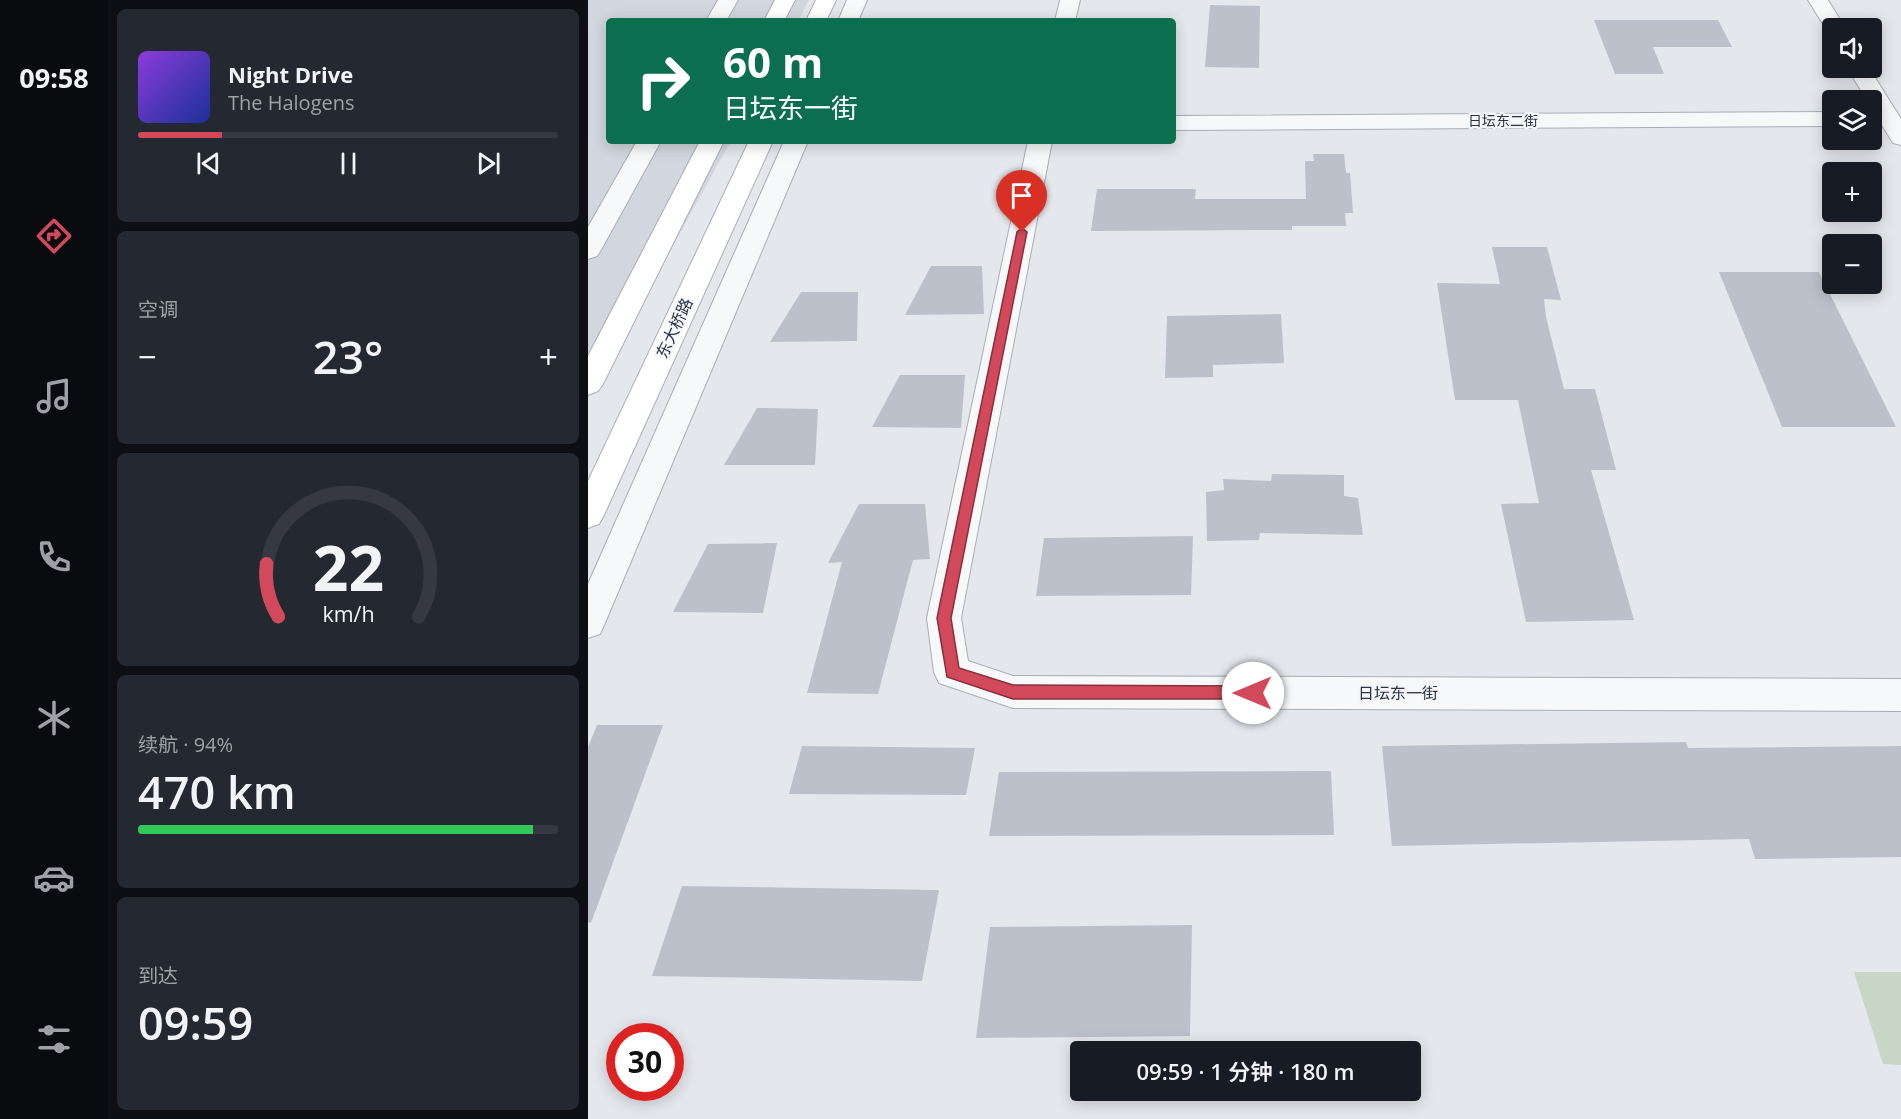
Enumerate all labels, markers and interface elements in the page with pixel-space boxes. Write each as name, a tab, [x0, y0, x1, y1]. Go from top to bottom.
map controls	[1822, 18, 1882, 294]
button: sound	[1822, 18, 1882, 78]
text: 60 m	[723, 33, 823, 90]
icon: right	[624, 42, 702, 120]
text: 09:58	[19, 59, 89, 96]
text: Night Drive	[228, 59, 353, 89]
text: The Halogens	[228, 89, 355, 116]
text: 日坛东一街	[723, 89, 858, 126]
button: layers	[1822, 90, 1882, 150]
street label: 日坛东二街	[1468, 111, 1538, 130]
icon: previous	[192, 147, 225, 180]
icon: pause	[332, 147, 365, 180]
icon: next	[472, 147, 505, 180]
button: +	[1822, 162, 1882, 222]
pin	[996, 170, 1047, 232]
icon: arrive	[1005, 179, 1038, 212]
icon: directions	[33, 215, 75, 257]
button: −	[1822, 234, 1882, 294]
street label: 东大桥路	[651, 294, 697, 362]
text: 空调	[138, 296, 178, 323]
text: 23°	[313, 326, 383, 387]
text: −	[138, 334, 157, 379]
text: +	[539, 334, 558, 379]
icon: music	[33, 375, 75, 417]
text: 22	[312, 524, 384, 609]
icon: phone	[33, 536, 75, 578]
text: km/h	[322, 599, 374, 628]
position arrow	[1221, 661, 1285, 725]
street label: 日坛东一街	[1358, 682, 1438, 704]
icon: climate	[33, 697, 75, 739]
text: 续航 · 94%	[138, 731, 233, 758]
text: 470 km	[138, 761, 296, 822]
icon: car	[33, 857, 75, 899]
text: 到达	[138, 962, 178, 989]
text: 09:59	[138, 992, 253, 1053]
icon: filters	[33, 1018, 75, 1060]
speed limit sign: 30	[606, 1023, 684, 1101]
text: 09:59 · 1 分钟 · 180 m	[1137, 1056, 1355, 1086]

